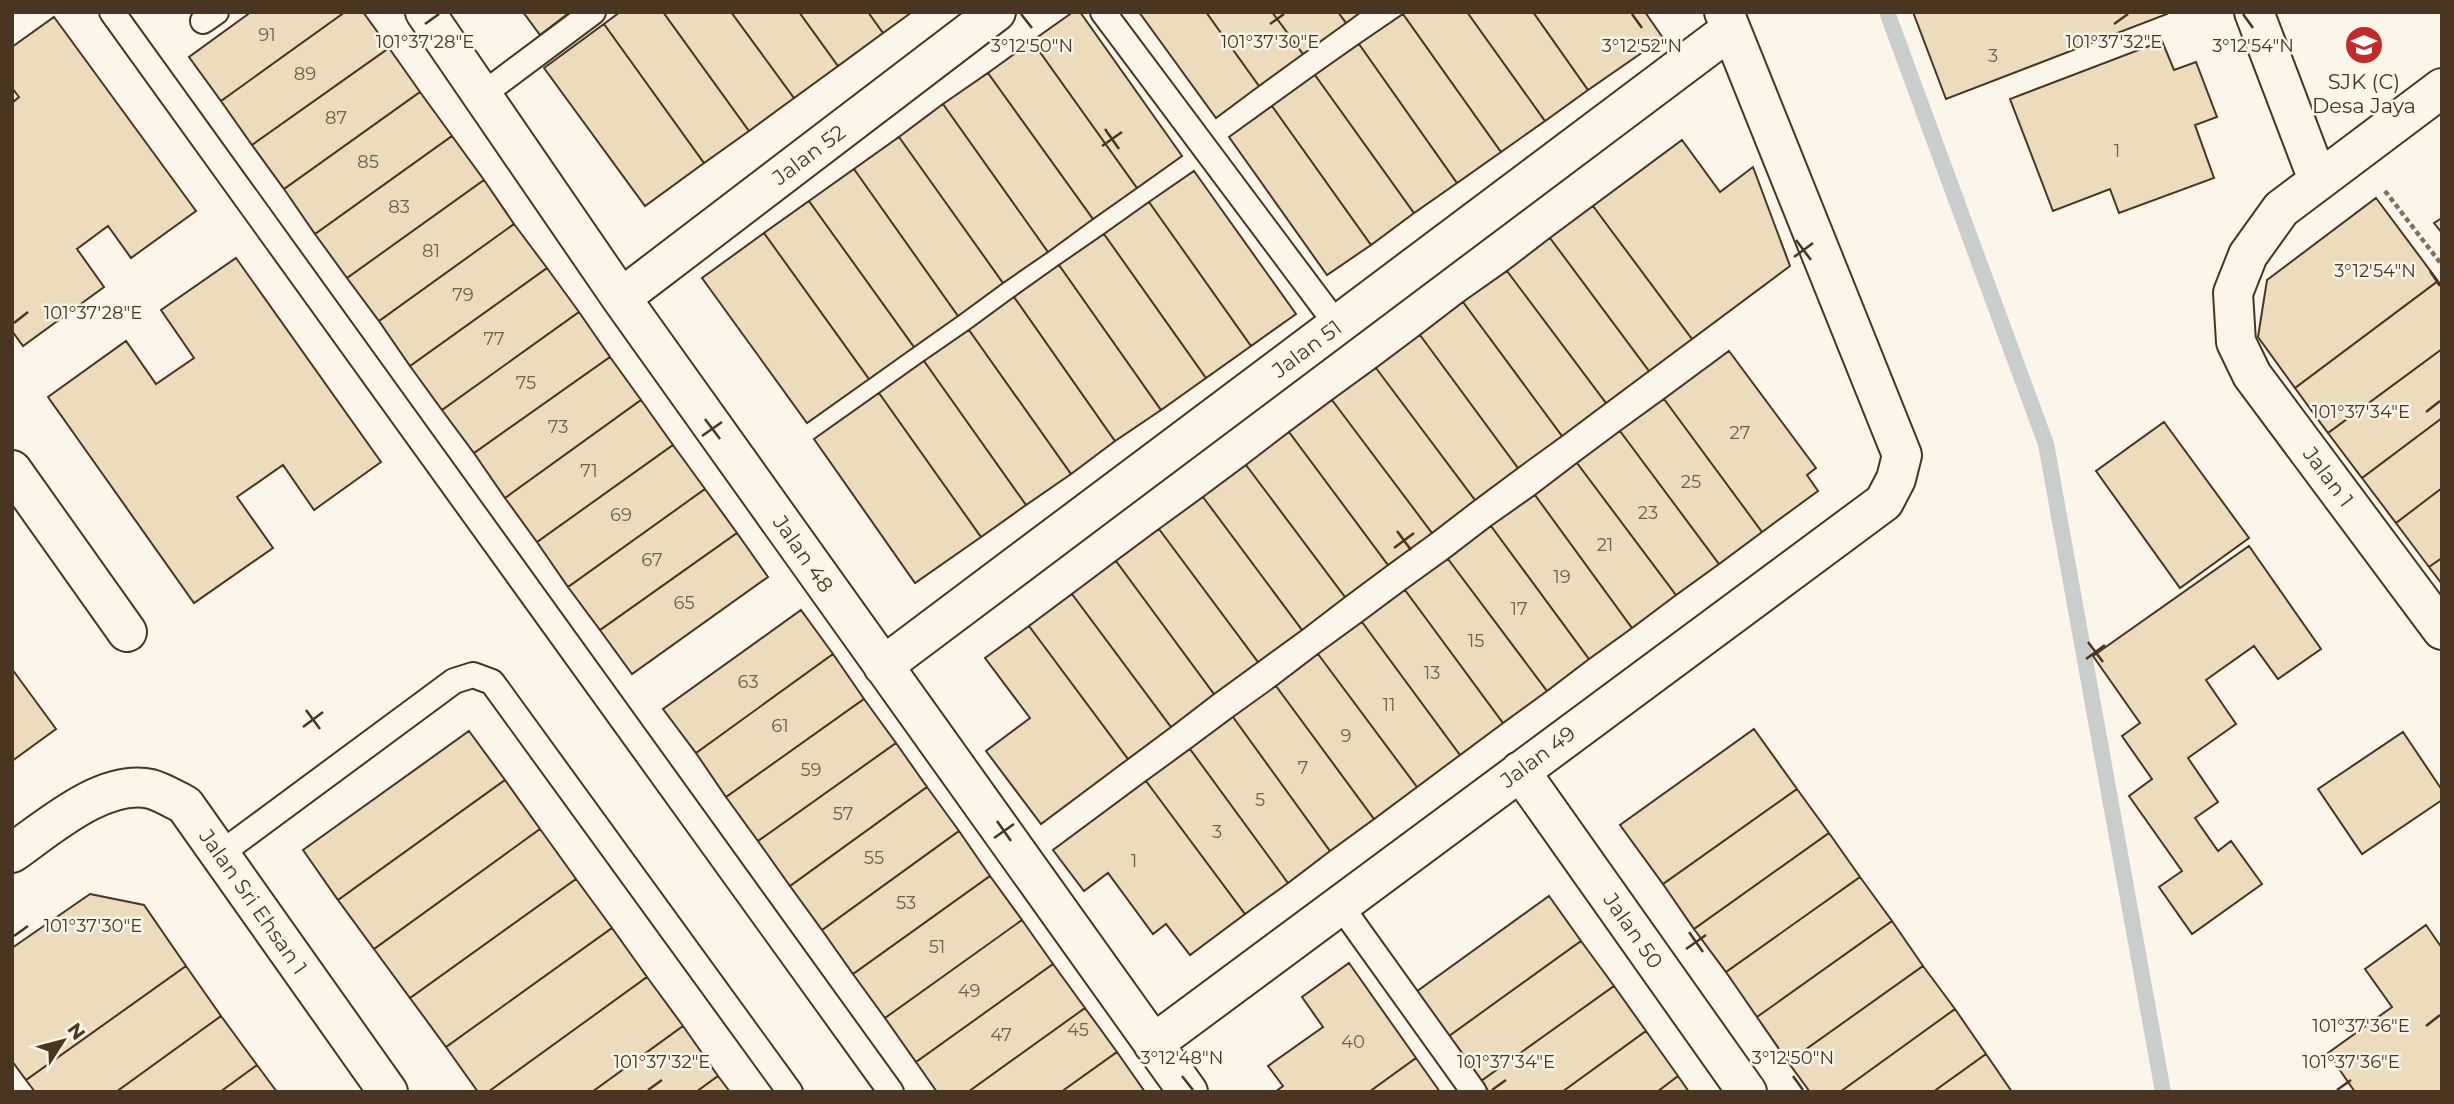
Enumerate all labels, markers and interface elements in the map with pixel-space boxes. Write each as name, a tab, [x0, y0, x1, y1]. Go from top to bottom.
house number: 91	[258, 24, 276, 46]
school or university icon: SJK (C) Desa Jaya	[2343, 24, 2385, 66]
text: 101°37'28"E	[376, 31, 474, 53]
text: 101°37'30"E	[1221, 31, 1319, 53]
text: 101°37'32"E	[2066, 31, 2162, 53]
text: 3°12'50"N	[991, 35, 1073, 57]
text: 3°12'52"N	[1602, 35, 1682, 57]
text: 3°12'54"N	[2212, 35, 2294, 57]
house number: 3	[1988, 45, 1998, 67]
house number: 89	[294, 63, 316, 85]
place label: SJK (C) Desa Jaya	[2312, 69, 2416, 118]
house number: 87	[325, 107, 347, 129]
street label: Jalan 52	[767, 119, 850, 191]
house number: 1	[2114, 140, 2120, 162]
house number: 85	[357, 151, 379, 173]
house number: 83	[388, 196, 410, 218]
house number: 81	[422, 240, 440, 262]
text: 3°12'54"N	[2334, 260, 2416, 282]
house number: 79	[452, 284, 474, 306]
text: 101°37'28"E	[44, 302, 142, 324]
street label: Jalan 51	[1266, 315, 1346, 383]
house number: 77	[483, 328, 505, 350]
house number: 75	[516, 372, 536, 394]
text: 101°37'34"E	[2312, 401, 2410, 423]
house number: 73	[548, 416, 568, 438]
house number: 27	[1730, 422, 1750, 444]
street label: Jalan 1	[2297, 441, 2359, 511]
house number: 71	[580, 460, 598, 482]
house number: 25	[1681, 471, 1701, 493]
house number: 23	[1638, 502, 1658, 524]
house number: 69	[610, 504, 632, 526]
street label: Jalan 48	[767, 510, 839, 597]
house number: 21	[1597, 534, 1613, 556]
house number: 67	[641, 549, 663, 571]
house number: 19	[1553, 566, 1571, 588]
house number: 65	[673, 592, 695, 614]
house number: 17	[1510, 598, 1528, 620]
house number: 15	[1468, 630, 1484, 652]
house number: 13	[1424, 662, 1440, 684]
house number: 63	[737, 671, 759, 693]
house number: 11	[1383, 694, 1396, 716]
house number: 61	[771, 715, 789, 737]
street label: Jalan 49	[1495, 720, 1580, 793]
house number: 9	[1341, 725, 1352, 747]
house number: 7	[1298, 757, 1308, 779]
house number: 59	[800, 759, 822, 781]
house number: 5	[1255, 789, 1265, 811]
house number: 57	[833, 803, 853, 825]
house number: 3	[1212, 821, 1222, 843]
street label: Jalan Sri Ehsan 1	[194, 824, 313, 979]
house number: 55	[864, 847, 884, 869]
house number: 1	[1131, 850, 1137, 872]
street label: Jalan 50	[1598, 887, 1668, 973]
house number: 53	[896, 892, 916, 914]
text: 101°37'30"E	[44, 915, 142, 937]
house number: 51	[929, 936, 945, 958]
house number: 49	[958, 980, 980, 1002]
north arrow	[28, 1006, 98, 1076]
text: 101°37'36"E	[2312, 1015, 2410, 1037]
text: N	[63, 1018, 90, 1044]
house number: 45	[1067, 1019, 1089, 1041]
house number: 47	[990, 1024, 1012, 1046]
house number: 40	[1341, 1031, 1365, 1053]
text: 3°12'48"N	[1141, 1047, 1223, 1069]
text: 3°12'50"N	[1752, 1047, 1834, 1069]
text: 101°37'32"E	[614, 1051, 710, 1073]
text: 101°37'34"E	[1457, 1051, 1555, 1073]
text: 101°37'36"E	[2302, 1051, 2400, 1073]

